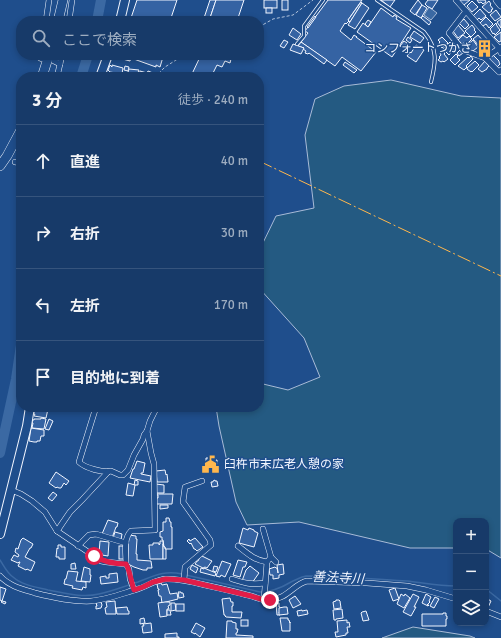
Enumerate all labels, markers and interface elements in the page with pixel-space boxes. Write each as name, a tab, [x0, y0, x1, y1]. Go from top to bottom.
search box	[16, 16, 264, 60]
icon: search	[30, 27, 52, 49]
text: ここで検索	[62, 31, 137, 49]
building icon: コンフォートつかさ	[475, 38, 495, 58]
place label: コンフォートつかさ	[364, 41, 472, 56]
text: 3 分	[32, 90, 62, 111]
text: 徒歩 · 240 m	[178, 92, 248, 108]
icon: ahead	[32, 150, 54, 172]
text: 直進	[70, 153, 100, 171]
text: 40 m	[221, 153, 248, 169]
icon: right	[32, 222, 54, 244]
text: 右折	[70, 225, 100, 243]
text: 30 m	[221, 225, 248, 241]
icon: left	[32, 294, 54, 316]
text: 左折	[70, 297, 100, 315]
text: 170 m	[214, 297, 248, 313]
icon: arrive	[32, 366, 54, 388]
text: 目的地に到着	[70, 369, 160, 387]
public building icon: 臼杵市末広老人憩の家	[201, 454, 221, 474]
place label: 臼杵市末広老人憩の家	[224, 457, 344, 472]
map controls	[453, 518, 489, 626]
button: +	[453, 518, 489, 554]
route start	[85, 547, 103, 565]
button: −	[453, 554, 489, 590]
water label: 善法寺川	[312, 569, 366, 587]
button: layers	[453, 590, 489, 626]
route end	[261, 591, 279, 609]

